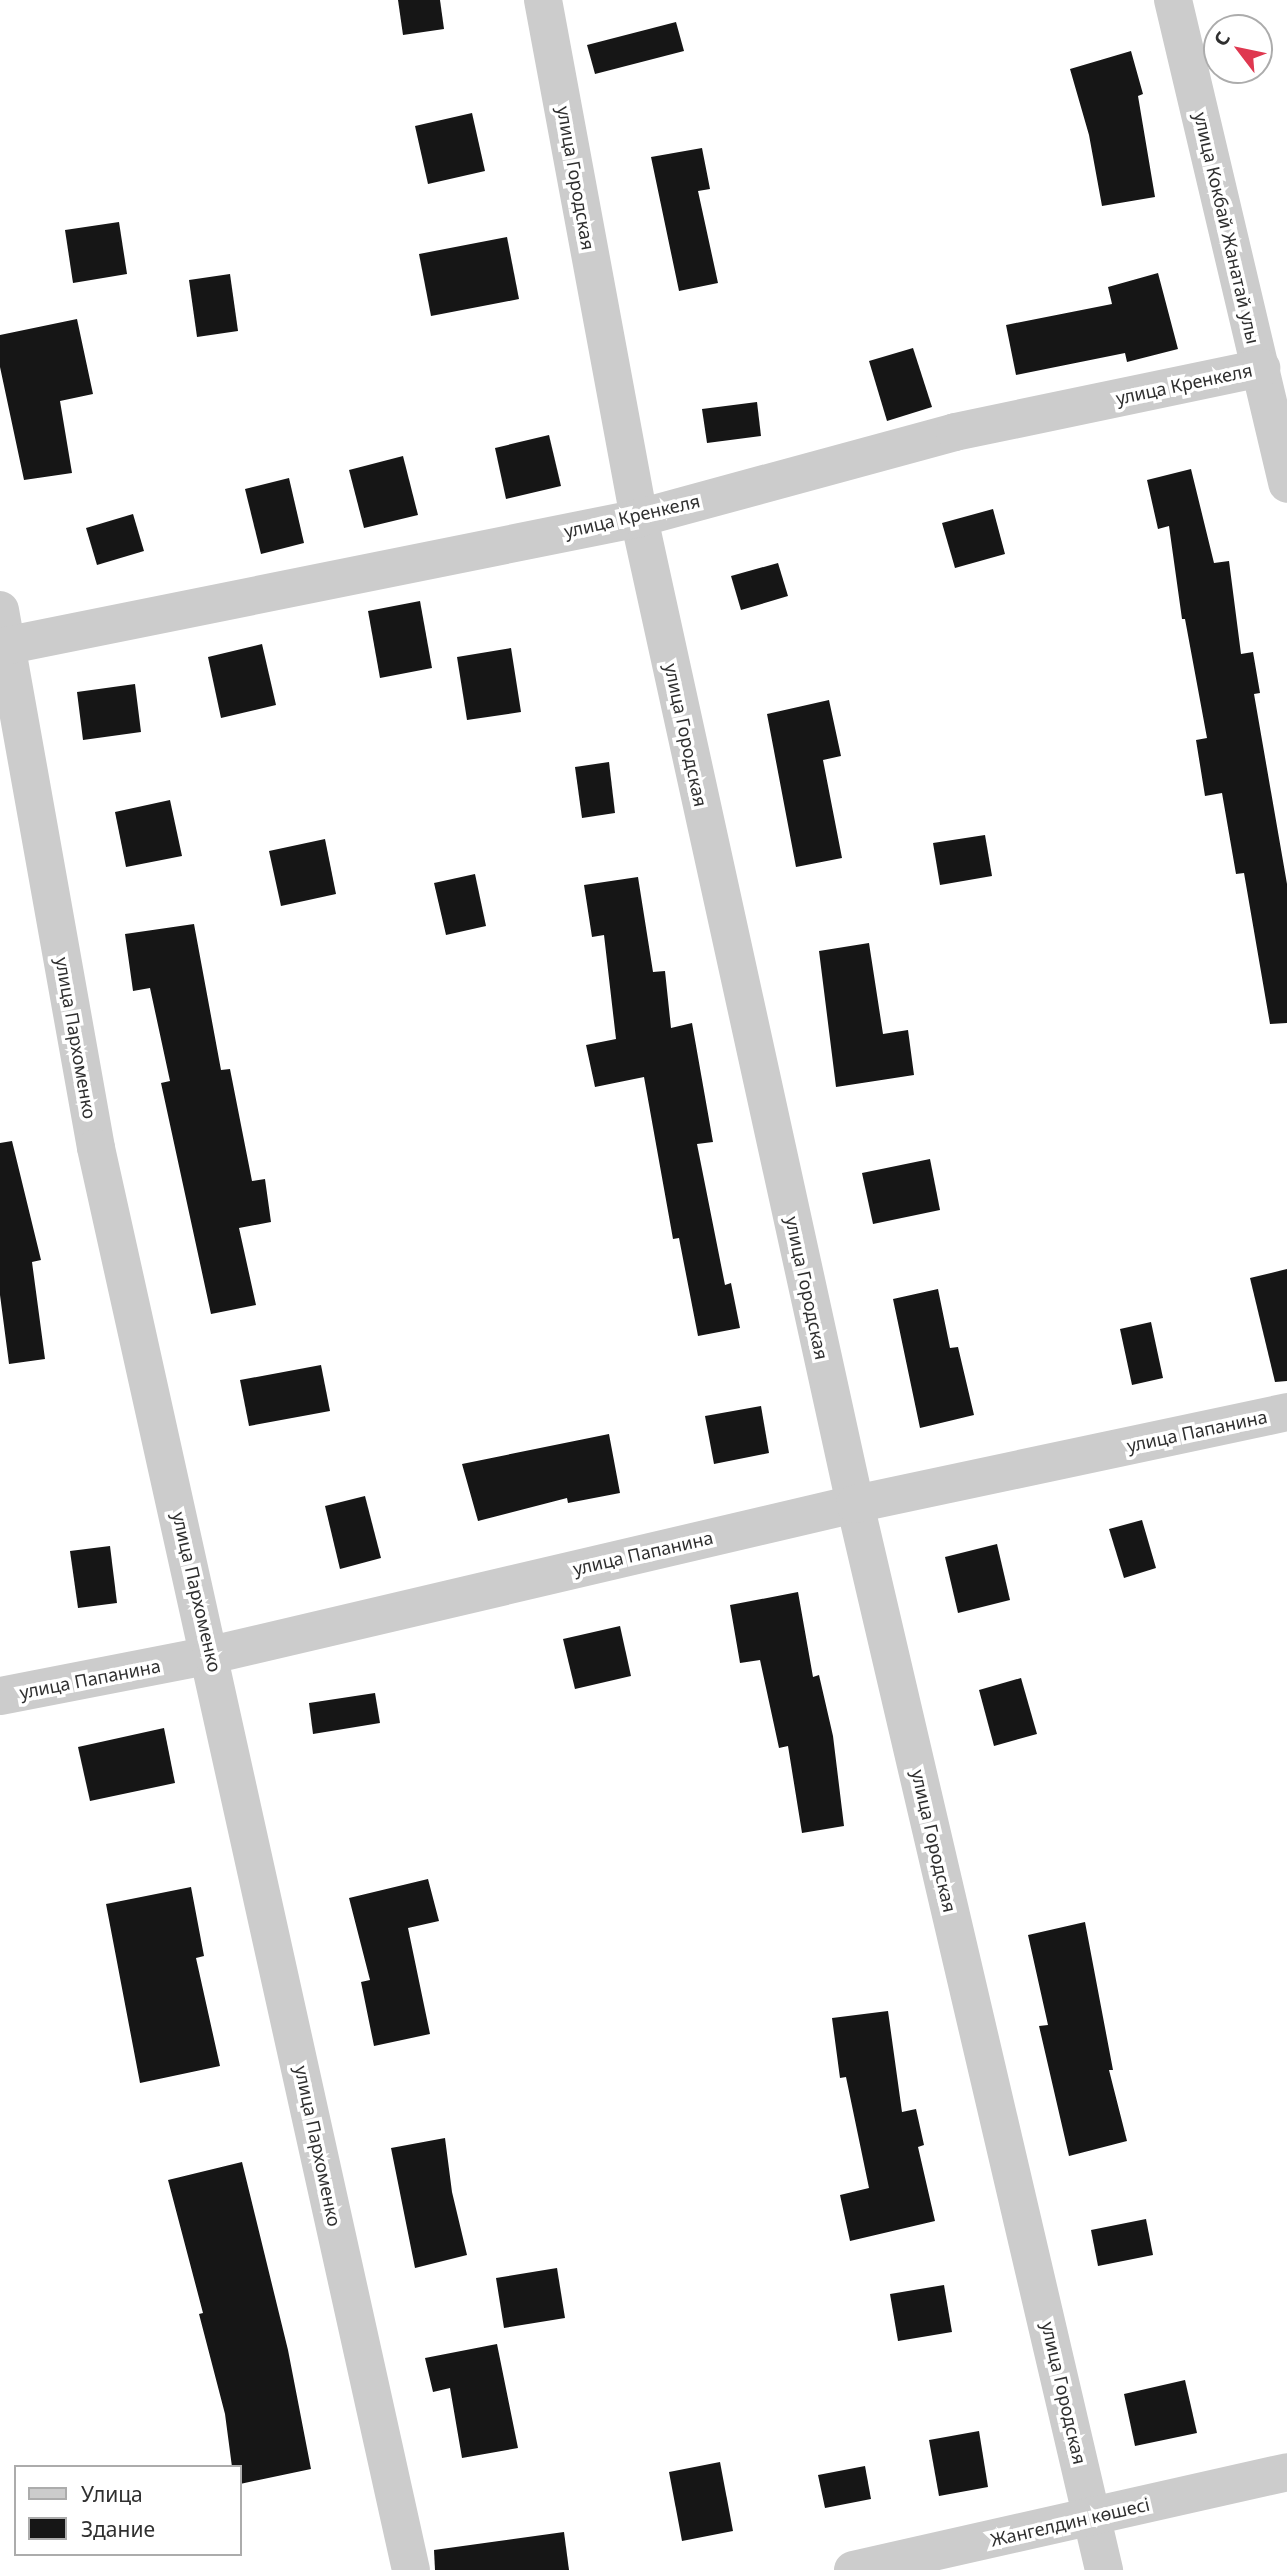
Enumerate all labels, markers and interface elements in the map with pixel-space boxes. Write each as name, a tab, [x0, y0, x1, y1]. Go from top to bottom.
north arrow	[1203, 14, 1273, 84]
text: С	[1208, 27, 1236, 51]
street label: улица Городская	[553, 104, 599, 252]
street label: улица Кокбай Жанатай улы	[1190, 110, 1264, 346]
street label: улица Кренкеля	[1114, 359, 1254, 409]
street label: улица Кренкеля	[562, 490, 702, 542]
street label: улица Городская	[660, 662, 712, 808]
street label: улица Пархоменко	[51, 956, 101, 1120]
street label: улица Городская	[781, 1215, 833, 1361]
street label: улица Папанина	[1125, 1406, 1269, 1456]
street label: улица Пархоменко	[168, 1510, 226, 1674]
street label: улица Папанина	[571, 1526, 715, 1580]
street label: улица Папанина	[18, 1655, 162, 1703]
street label: улица Городская	[907, 1768, 961, 1914]
street label: улица Пархоменко	[290, 2064, 346, 2228]
street label: улица Городская	[1037, 2320, 1091, 2466]
legend	[14, 2465, 242, 2556]
text: Улица	[81, 2480, 143, 2508]
street label: Жангелдин көшесі	[988, 2493, 1152, 2551]
text: Здание	[81, 2515, 155, 2543]

